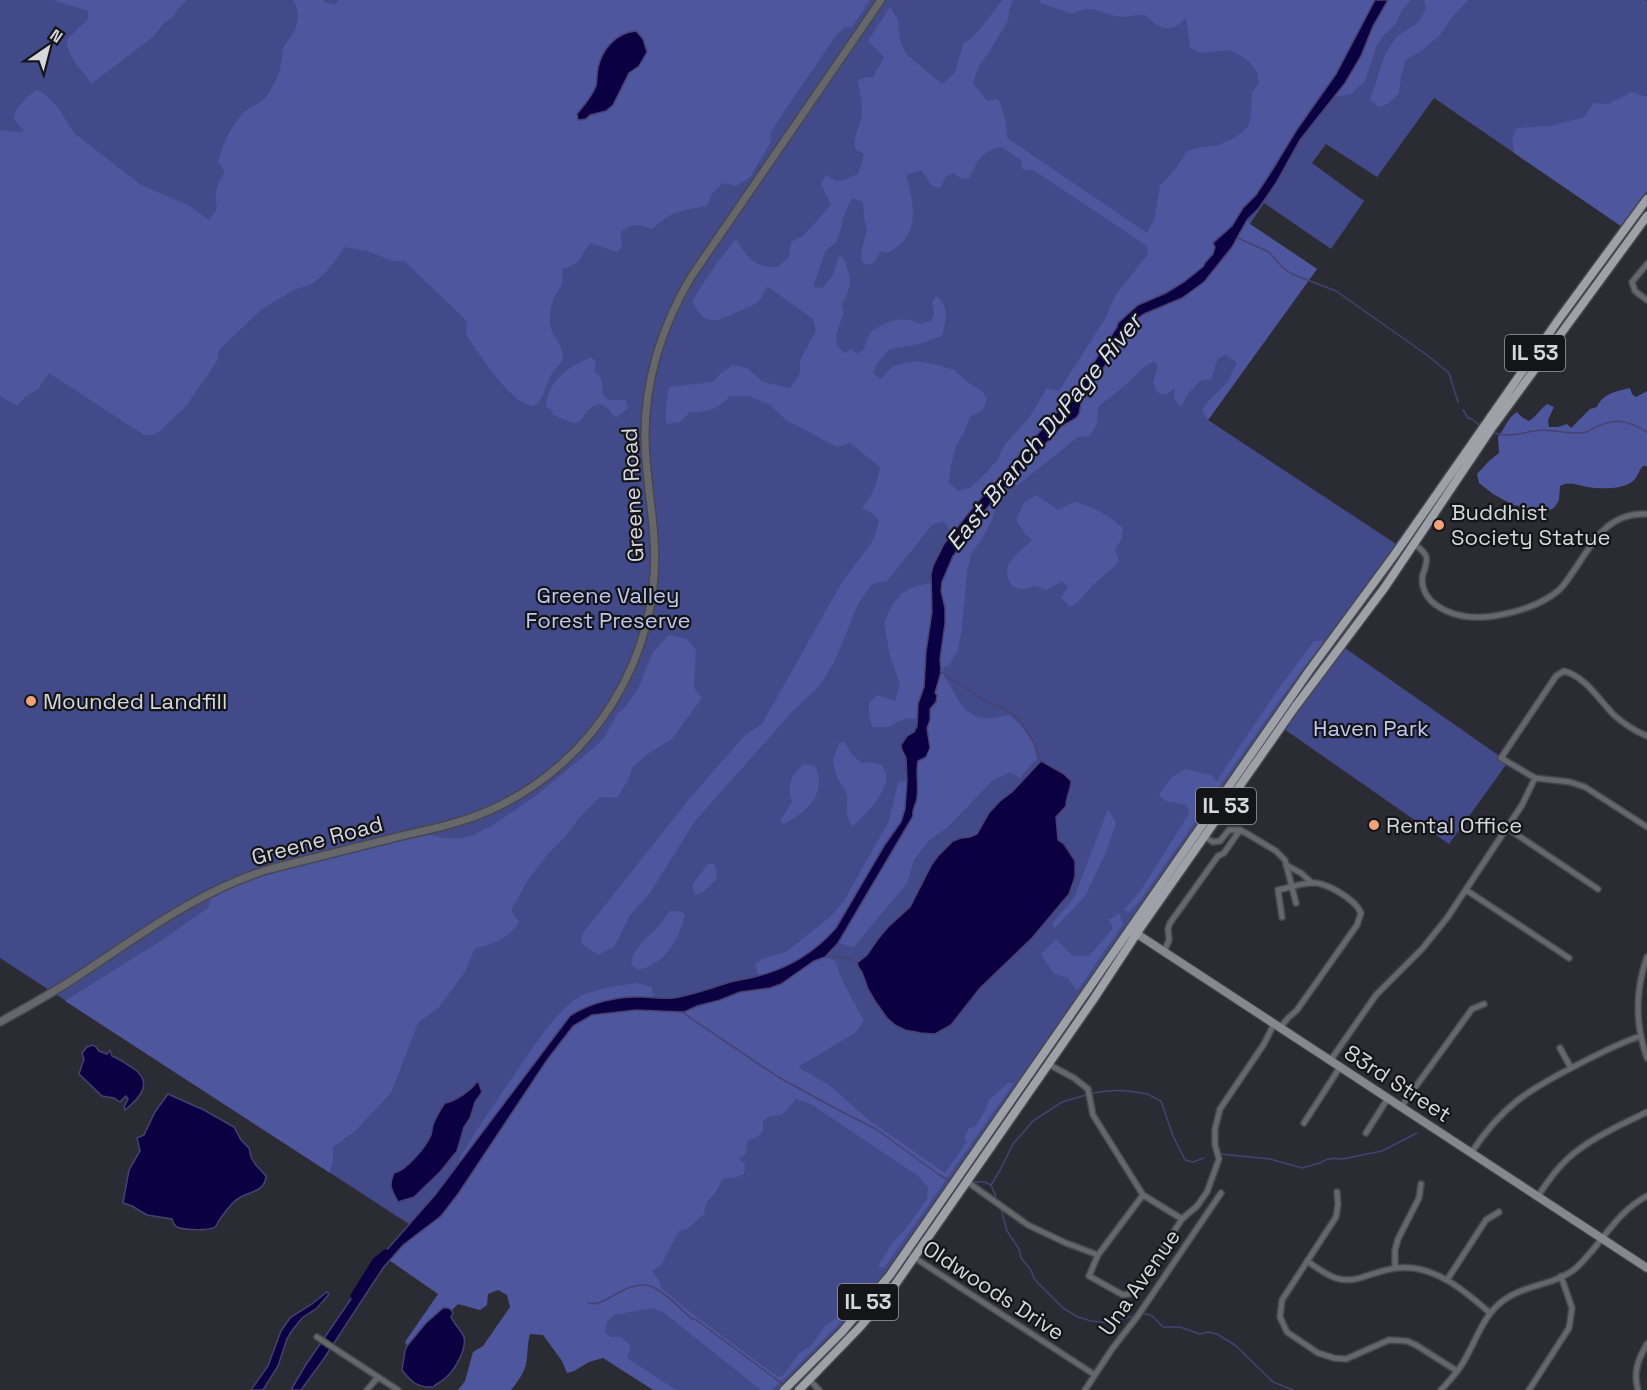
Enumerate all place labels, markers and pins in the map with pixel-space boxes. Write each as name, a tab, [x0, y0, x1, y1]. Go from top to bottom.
place label: Buddhist Society Statue	[1451, 498, 1611, 551]
marker: Buddhist Society Statue	[1432, 518, 1446, 532]
place label: Mounded Landfill	[43, 687, 227, 715]
marker: Mounded Landfill	[24, 694, 38, 708]
place label: Rental Office	[1386, 811, 1522, 839]
marker: Rental Office	[1367, 818, 1381, 832]

